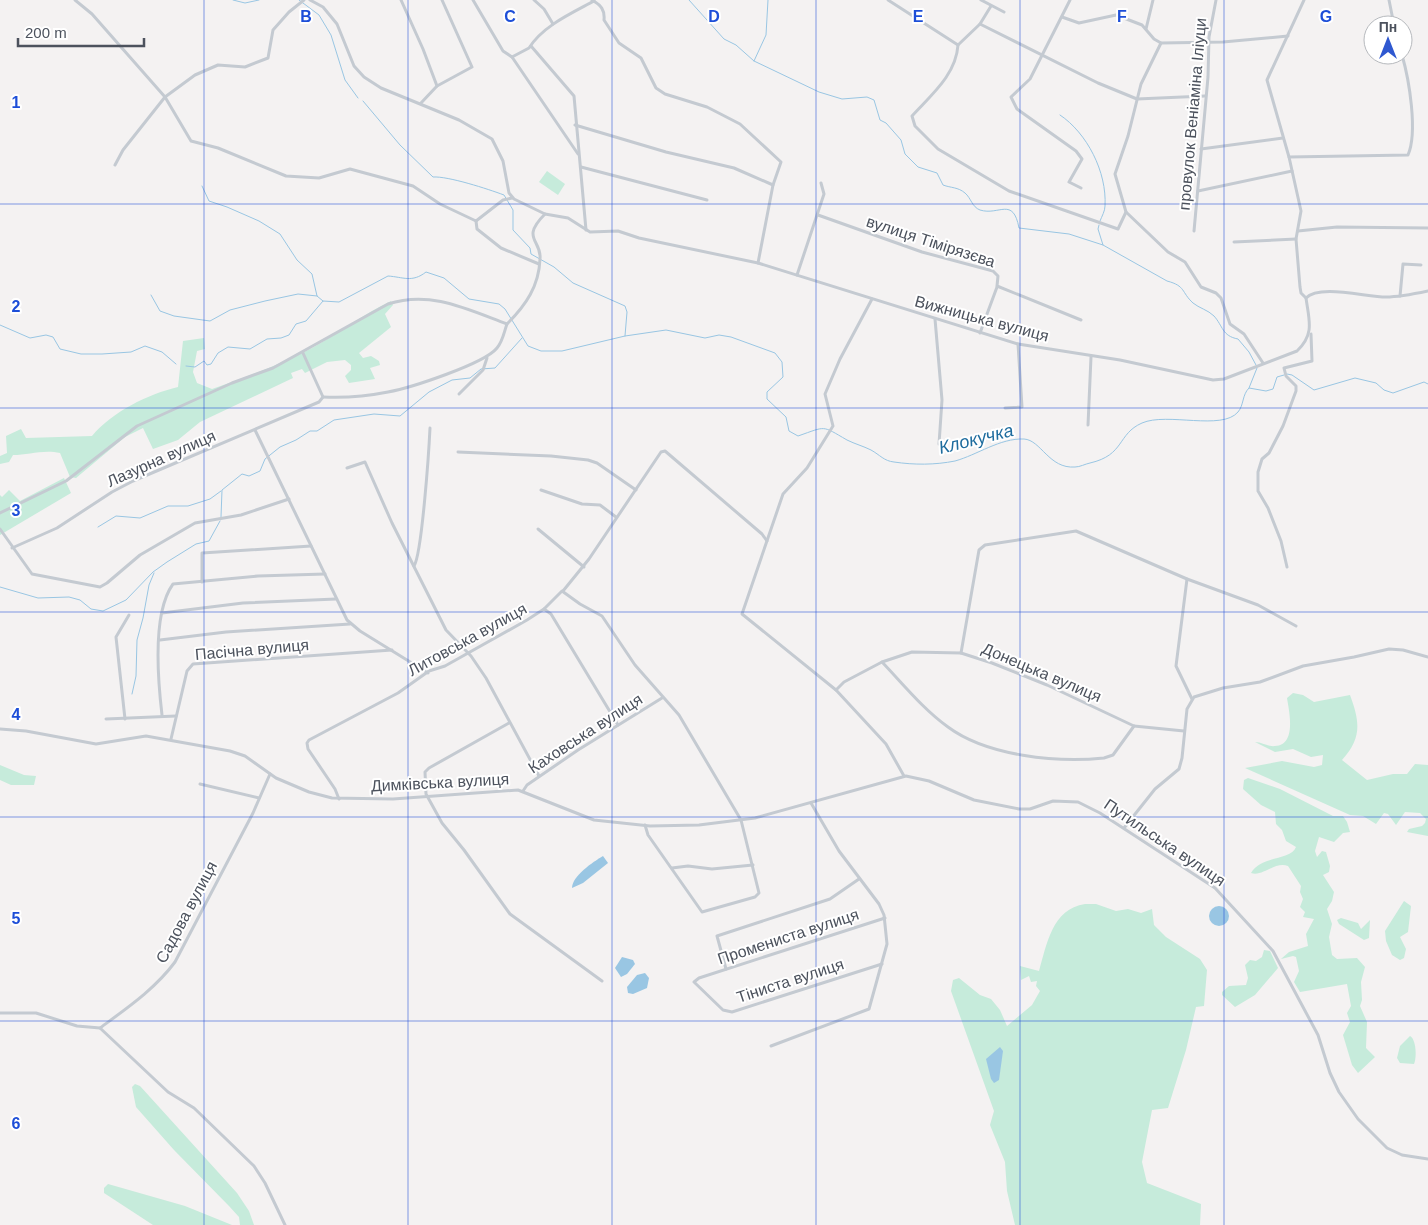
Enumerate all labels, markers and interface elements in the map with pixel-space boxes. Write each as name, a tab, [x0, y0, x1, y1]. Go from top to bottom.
text: B	[300, 8, 312, 25]
text: C	[504, 8, 516, 25]
text: D	[708, 8, 720, 25]
text: E	[913, 8, 924, 25]
text: F	[1117, 8, 1127, 25]
text: G	[1320, 8, 1332, 25]
scale bar	[18, 15, 144, 47]
north arrow	[1363, 15, 1413, 65]
street label: провулок Веніаміна Іліуци	[1176, 17, 1209, 211]
text: Пн	[1379, 19, 1397, 35]
text: 200 m	[25, 24, 67, 41]
text: 1	[12, 94, 21, 111]
street label: вулиця Тімірязєва	[864, 213, 997, 270]
street label: Вижницька вулиця	[913, 292, 1051, 345]
text: 2	[12, 298, 21, 315]
water label: Клокучка	[937, 420, 1015, 458]
street label: Лазурна вулиця	[104, 427, 218, 490]
text: 3	[12, 502, 21, 519]
street label: Литовська вулиця	[405, 600, 529, 679]
street label: Пасічна вулиця	[194, 636, 310, 663]
street label: Донецька вулиця	[980, 640, 1104, 705]
street label: Каховська вулиця	[525, 690, 645, 777]
text: 4	[12, 706, 21, 723]
street label: Димківська вулиця	[370, 770, 510, 795]
street label: Путильська вулиця	[1101, 796, 1228, 889]
street label: Садова вулиця	[153, 859, 220, 966]
street label: Промениста вулиця	[715, 906, 861, 967]
text: 5	[12, 910, 21, 927]
street label: Тіниста вулиця	[735, 955, 846, 1006]
text: 6	[12, 1115, 21, 1132]

